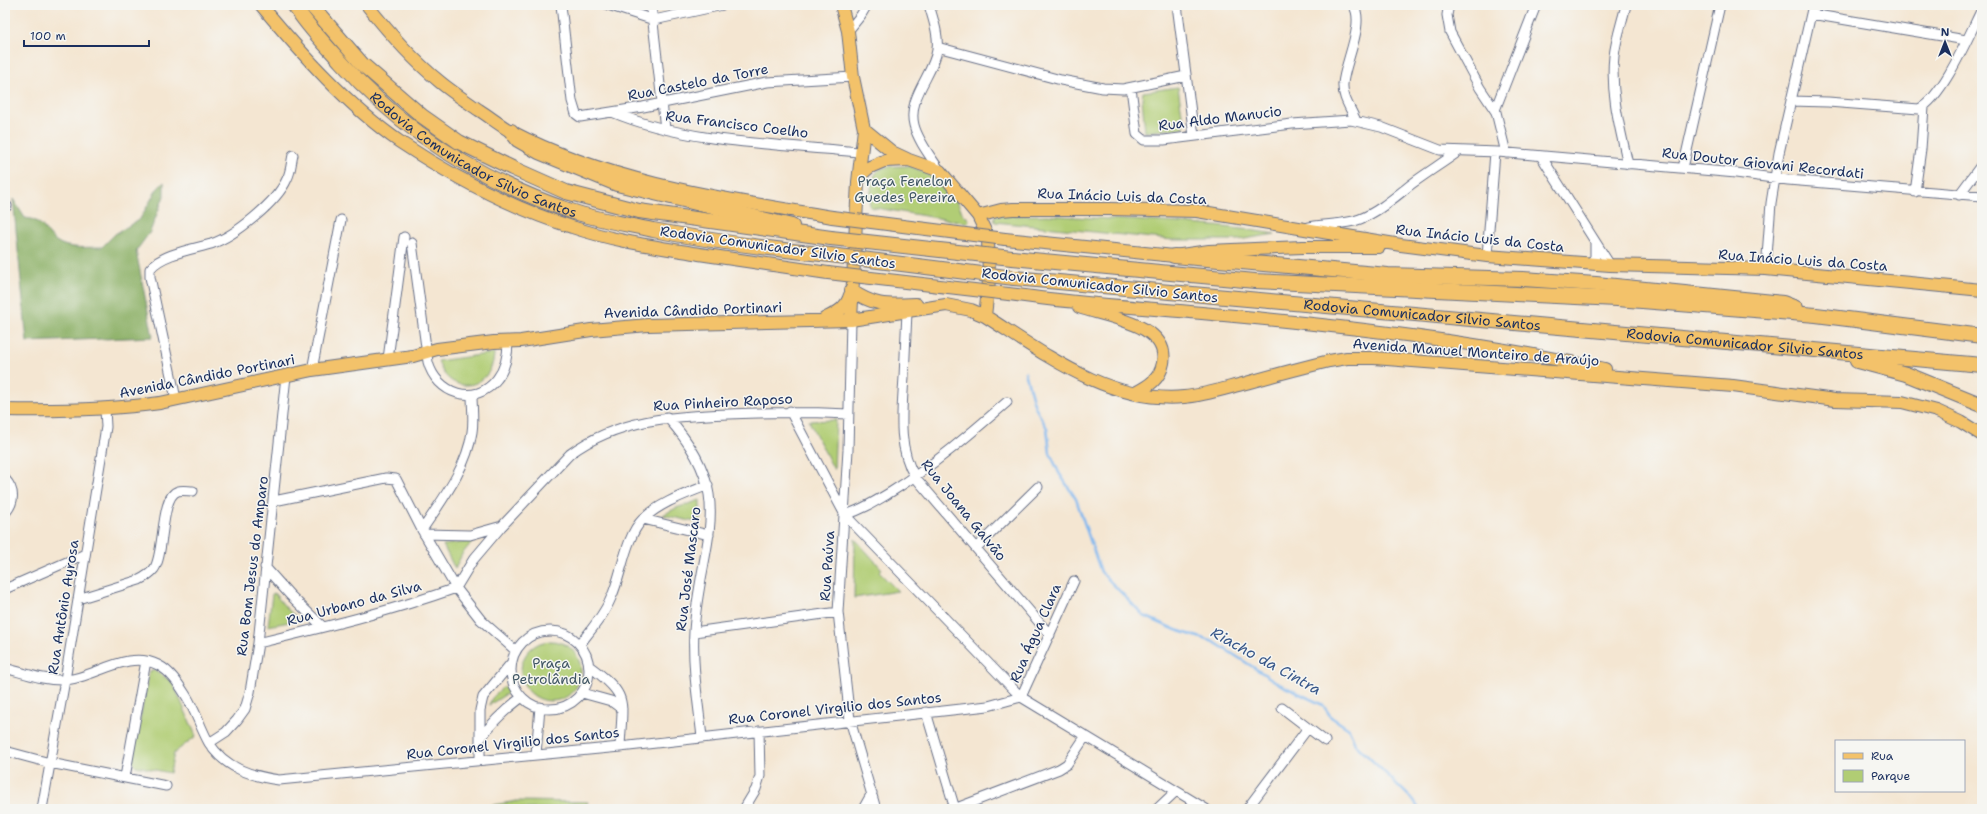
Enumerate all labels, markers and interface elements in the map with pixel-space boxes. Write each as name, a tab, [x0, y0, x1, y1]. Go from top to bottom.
scale bar	[24, 22, 149, 48]
north arrow	[1925, 22, 1965, 62]
text: N	[1941, 25, 1950, 40]
text: 100 m	[30, 28, 66, 44]
street label: Rua Castelo da Torre	[626, 60, 770, 104]
street label: Rodovia Comunicador Silvio Santos	[366, 88, 579, 221]
street label: Rua Aldo Manucio	[1157, 101, 1283, 135]
street label: Rua Francisco Coelho	[665, 106, 809, 142]
street label: Rua Doutor Giovani Recordati	[1661, 143, 1865, 183]
park label: Praça Fenelon Guedes Pereira	[854, 172, 956, 206]
street label: Rua Inácio Luis da Costa	[1037, 184, 1207, 208]
street label: Rua Inácio Luis da Costa	[1395, 220, 1566, 256]
street label: Rodovia Comunicador Silvio Santos	[659, 222, 897, 272]
street label: Rua Inácio Luis da Costa	[1718, 245, 1888, 275]
street label: Rodovia Comunicador Silvio Santos	[981, 264, 1219, 306]
street label: Rodovia Comunicador Silvio Santos	[1303, 295, 1542, 334]
street label: Avenida Cândido Portinari	[603, 298, 783, 322]
street label: Rodovia Comunicador Silvio Santos	[1626, 324, 1864, 363]
street label: Avenida Manuel Monteiro de Araújo	[1352, 334, 1600, 370]
street label: Avenida Cândido Portinari	[118, 350, 296, 402]
street label: Rua Pinheiro Raposo	[653, 389, 793, 415]
street label: Rua Joana Galvão	[917, 456, 1011, 564]
street label: Rua Bom Jesus do Amparo	[232, 475, 272, 657]
street label: Rua José Mascaro	[671, 506, 705, 632]
street label: Rua Paúva	[816, 530, 838, 602]
street label: Rua Antônio Ayrosa	[43, 538, 83, 676]
street label: Rua Urbano da Silva	[285, 576, 424, 630]
street label: Rua Água Clara	[1005, 580, 1065, 685]
water label: Riacho da Cintra	[1207, 622, 1325, 700]
park label: Praça Petrolândia	[512, 654, 590, 688]
street label: Rua Coronel Virgilio dos Santos	[728, 688, 942, 728]
street label: Rua Coronel Virgilio dos Santos	[406, 723, 620, 763]
legend	[1835, 740, 1965, 792]
text: Rua	[1871, 748, 1894, 764]
text: Parque	[1871, 768, 1910, 784]

